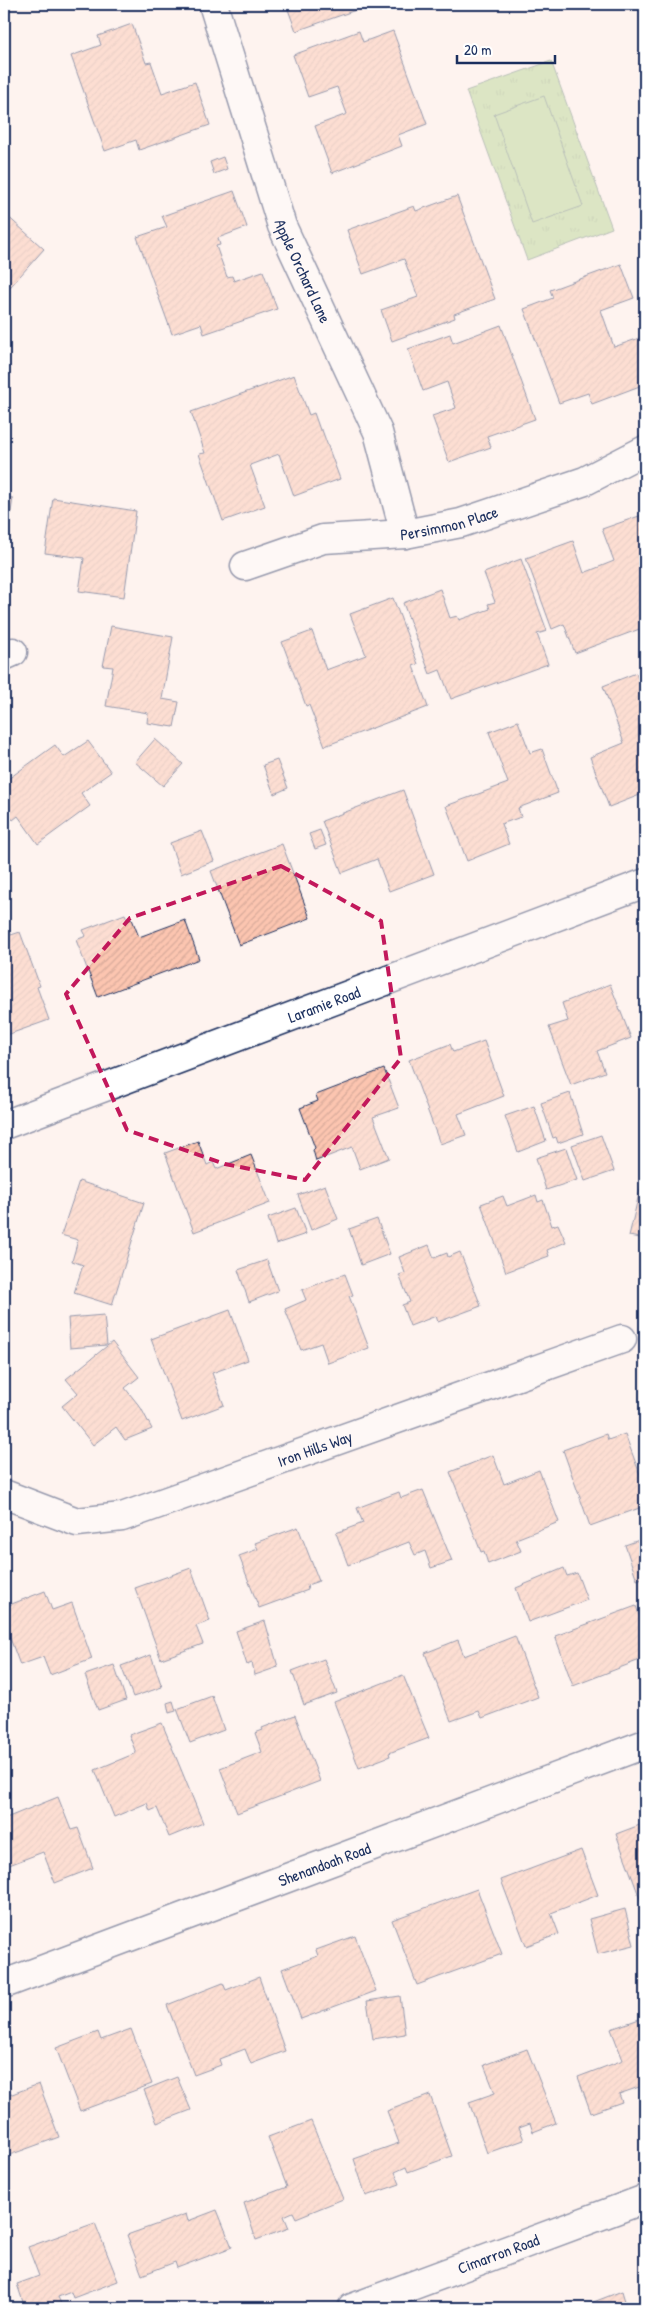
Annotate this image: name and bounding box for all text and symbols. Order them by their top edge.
scale bar [457,32,554,64]
text: 20 m [464,39,491,60]
street label: Apple Orchard Lane [270,216,337,327]
street label: Persimmon Place [400,500,501,545]
street label: Laramie Road [285,981,363,1028]
street label: Iron Hills Way [274,1425,355,1472]
street label: Shenandoah Road [275,1837,374,1891]
street label: Cimarron Road [454,2228,542,2279]

